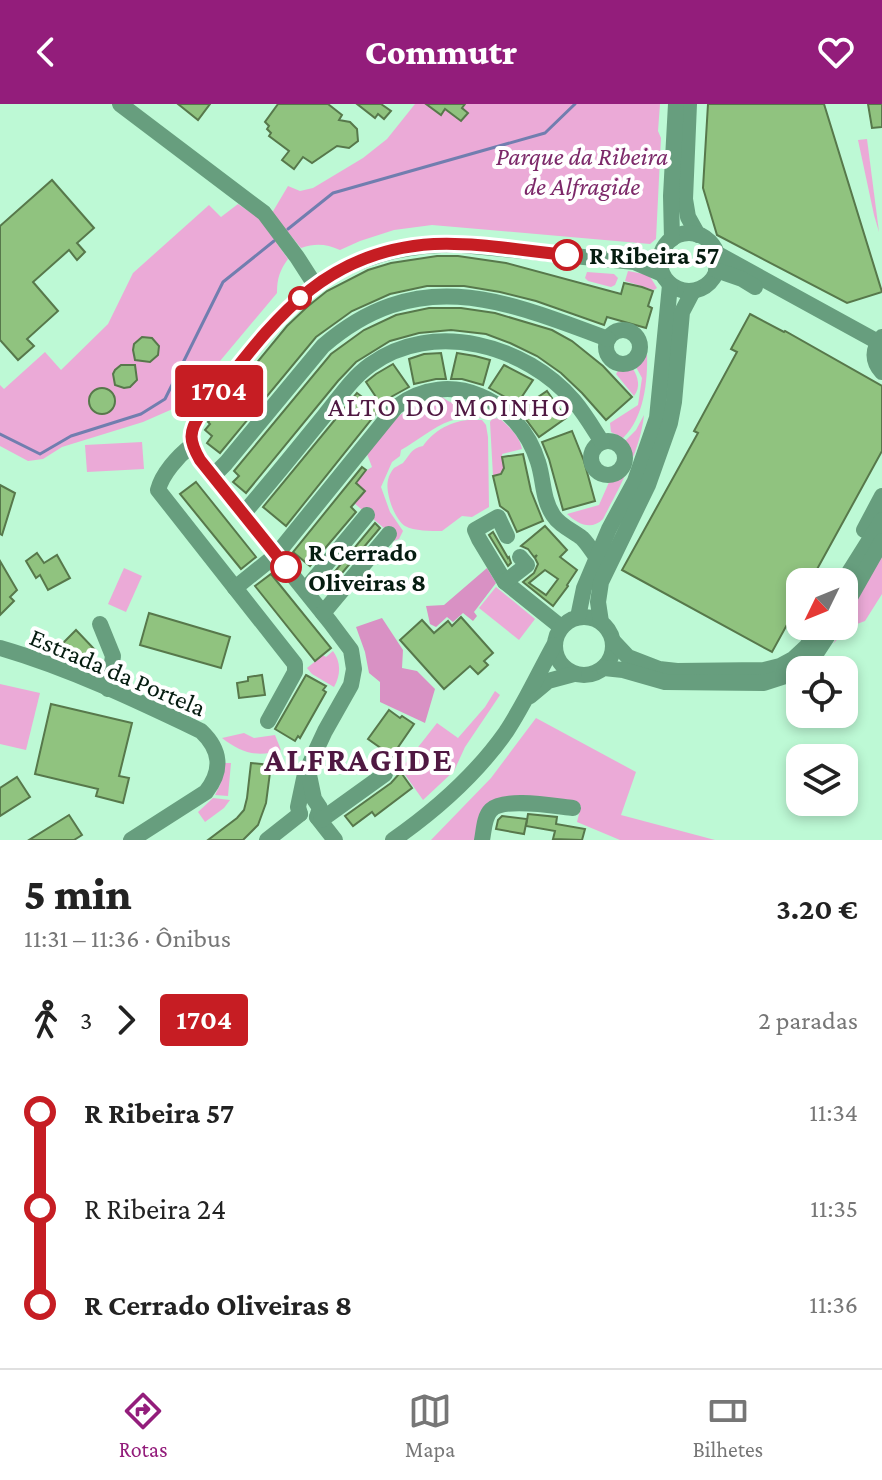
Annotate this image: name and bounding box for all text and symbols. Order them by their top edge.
icon: back [24,30,68,74]
icon: heart [814,30,858,74]
text: Commutr [365,32,517,72]
park label: Parque da Ribeira de Alfragide [496,142,668,201]
marker: R Ribeira 57 [552,240,582,270]
place label: R Ribeira 57 [589,241,719,270]
unlabelled marker [289,287,311,309]
line badge: 1704 [163,365,275,417]
text: 1704 [191,375,247,406]
district label: ALTO DO MOINHO [328,391,572,422]
place label: R Cerrado Oliveiras 8 [308,538,426,597]
marker: R Cerrado Oliveiras 8 [271,552,301,582]
north arrow [786,568,858,640]
map controls [786,568,858,816]
street label: Estrada da Portela [25,622,210,723]
button: locate [786,656,858,728]
district label: ALFRAGIDE [263,741,454,778]
button: layers [786,744,858,816]
text: 5 min [24,870,132,918]
text: 3.20 € [776,892,858,925]
text: 11:31 – 11:36 · Ônibus [24,924,231,953]
icon: walk [24,998,68,1042]
icon: forward [104,998,148,1042]
text: 1704 [176,1004,232,1035]
text: 3 [80,1006,92,1035]
text: 2 paradas [758,1006,858,1035]
text: R Ribeira 57 [84,1096,234,1129]
text: 11:34 [809,1098,858,1127]
text: R Ribeira 24 [84,1192,226,1225]
text: 11:35 [810,1194,858,1223]
text: R Cerrado Oliveiras 8 [84,1288,352,1321]
text: 11:36 [809,1290,858,1319]
tab: Rotas [119,1389,168,1462]
tab: Mapa [405,1389,455,1462]
tab: Bilhetes [693,1389,763,1462]

